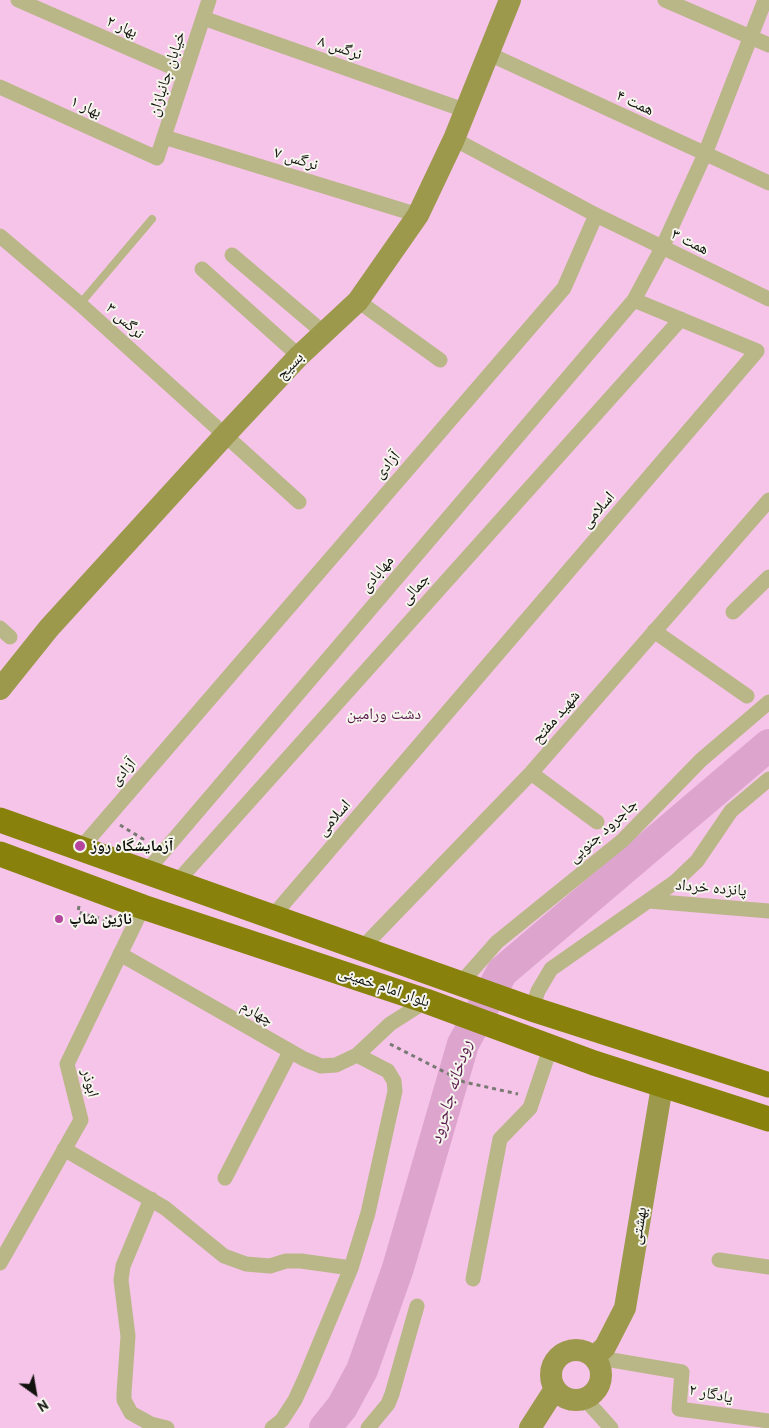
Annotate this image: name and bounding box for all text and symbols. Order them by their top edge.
street label: بهار ۲ [103,12,141,42]
street label: خیابان جانبازان [144,29,190,119]
street label: نرگس ۸ [315,32,365,64]
street label: همت ۴ [613,86,657,120]
street label: بهار ۱ [67,92,105,122]
street label: نرگس ۷ [272,143,320,175]
street label: همت ۳ [668,225,712,259]
street label: نرگس ۳ [102,299,148,343]
street label: بسیج [272,348,308,384]
street label: آزادی [370,447,404,483]
street label: اسلامی [577,488,619,532]
street label: مهابادی [356,552,398,596]
street label: جمالی [396,569,434,609]
street label: شهید مفتح [528,686,584,748]
park label: دشت ورامین [347,704,421,724]
street label: آزادی [106,754,140,790]
street label: جاجرود جنوبی [564,795,642,867]
street label: اسلامی [313,796,355,840]
place label: آزمایشگاه روز [91,836,173,856]
marker: آزمایشگاه روز [73,839,87,853]
street label: پانزده خرداد [675,875,747,901]
place label: ناژین شاپ [69,909,132,929]
marker: ناژین شاپ [53,913,65,925]
street label: بلوار امام خمینی [336,962,432,1012]
street label: چهارم [237,996,277,1030]
water label: رودخانه جاجرود [425,1038,477,1146]
street label: ابوذر [77,1067,103,1099]
street label: بهشتی [627,1206,651,1246]
north arrow [10,1368,60,1418]
street label: یادگار ۲ [687,1380,735,1408]
text: N [34,1396,52,1416]

